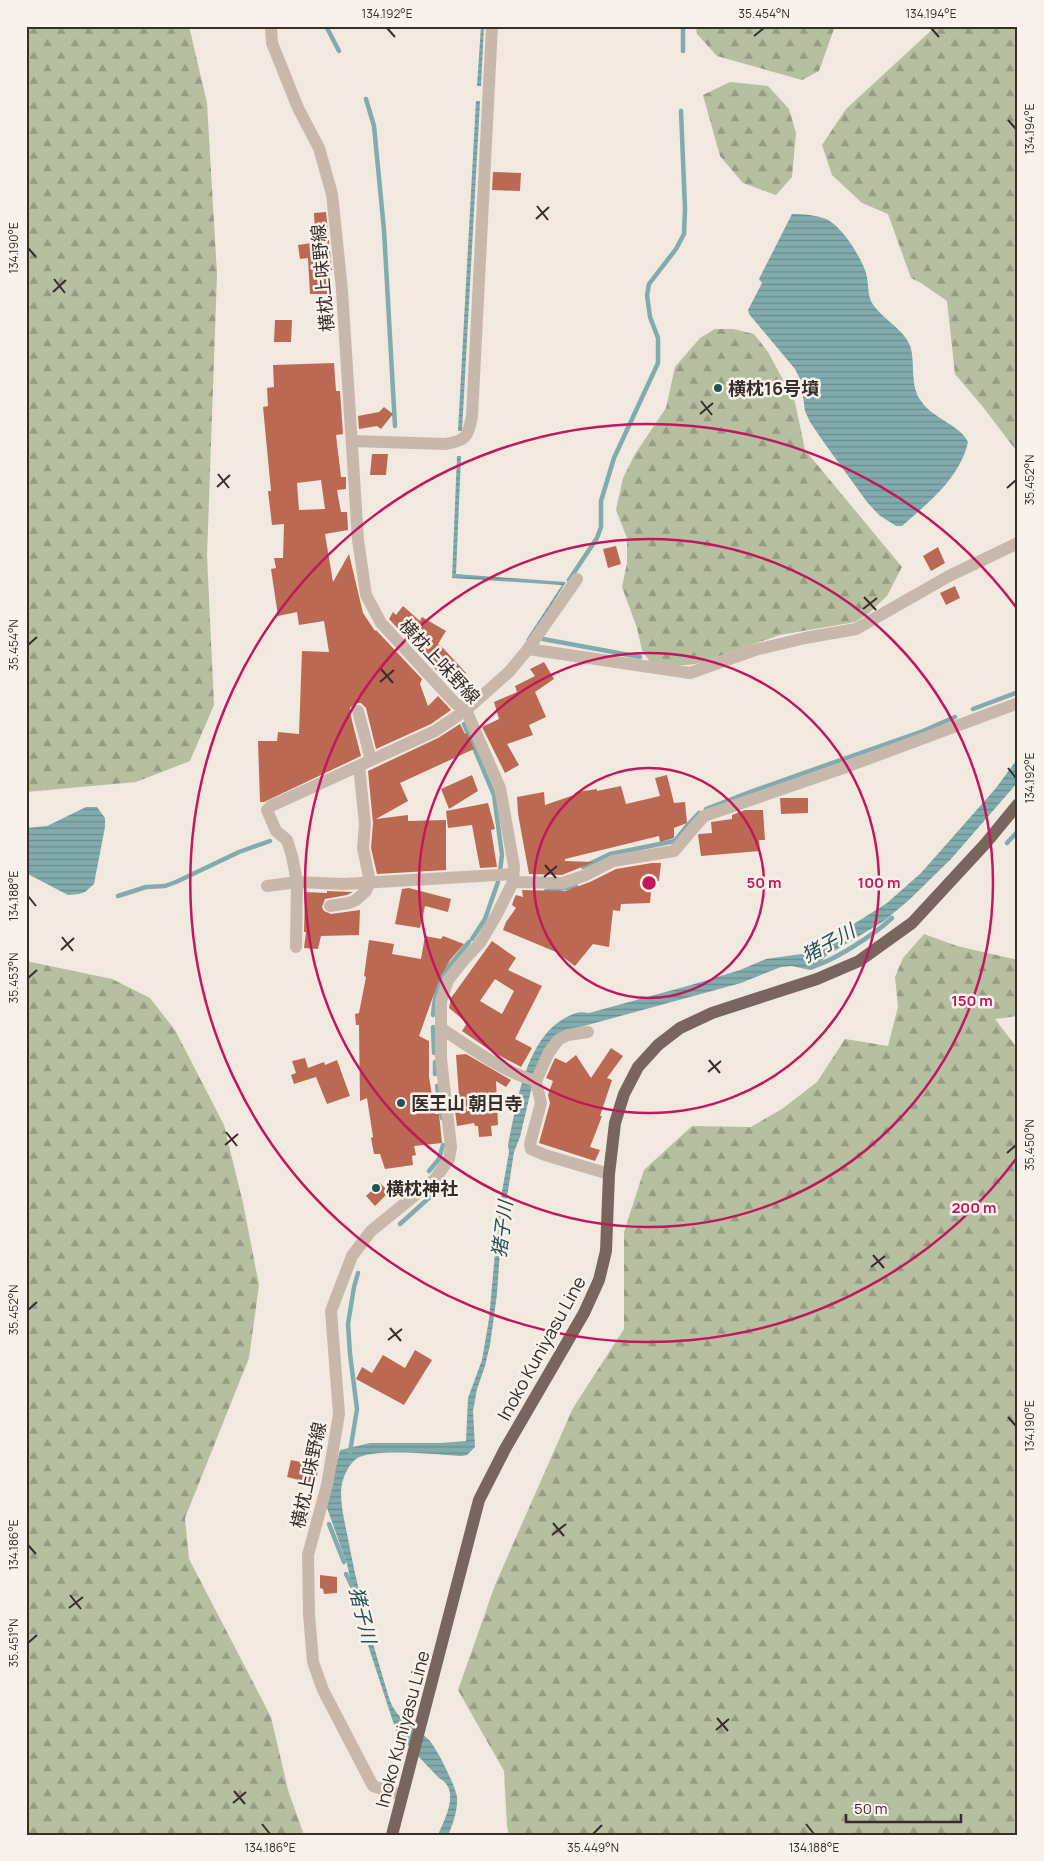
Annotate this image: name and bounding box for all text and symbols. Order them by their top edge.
text: 134.192°E [362,5,413,22]
text: 35.454°N [738,5,790,22]
text: 134.194°E [905,5,957,22]
text: 134.194°E [1021,103,1038,155]
text: 134.190°E [5,222,22,274]
street label: 横枕上味野線 [305,223,339,333]
place label: 横枕16号墳 [728,376,819,400]
marker: 横枕16号墳 [712,382,724,394]
text: 35.452°N [1021,455,1038,505]
street label: 横枕上味野線 [394,613,486,709]
text: 35.454°N [5,619,22,671]
text: 134.192°E [1021,752,1038,803]
text: 134.188°E [5,871,22,921]
text: 50 m [746,872,782,893]
text: 100 m [858,872,900,893]
centre of rings [640,874,658,892]
water label: 猪子川 [797,917,861,968]
text: 35.453°N [5,953,22,1003]
text: 150 m [951,990,993,1011]
place label: 医王山 朝日寺 [411,1091,523,1115]
marker: 医王山 朝日寺 [395,1097,407,1109]
text: 35.450°N [1021,1119,1038,1171]
place label: 横枕神社 [386,1176,458,1200]
marker: 横枕神社 [370,1182,382,1194]
water label: 猪子川 [486,1197,519,1259]
text: 200 m [951,1197,997,1218]
street label: Inoko Kuniyasu Line [491,1272,591,1424]
text: 35.452°N [5,1285,22,1335]
text: 134.190°E [1021,1400,1038,1452]
street label: 横枕上味野線 [285,1420,331,1530]
text: 134.186°E [5,1519,22,1571]
water label: 猪子川 [343,1584,383,1648]
text: 35.451°N [5,1619,22,1667]
street label: Inoko Kuniyasu Line [370,1648,434,1810]
scale bar [846,1791,962,1823]
text: 50 m [854,1798,888,1819]
text: 134.186°E [244,1839,296,1856]
text: 35.449°N [567,1839,619,1856]
text: 134.188°E [789,1839,839,1856]

